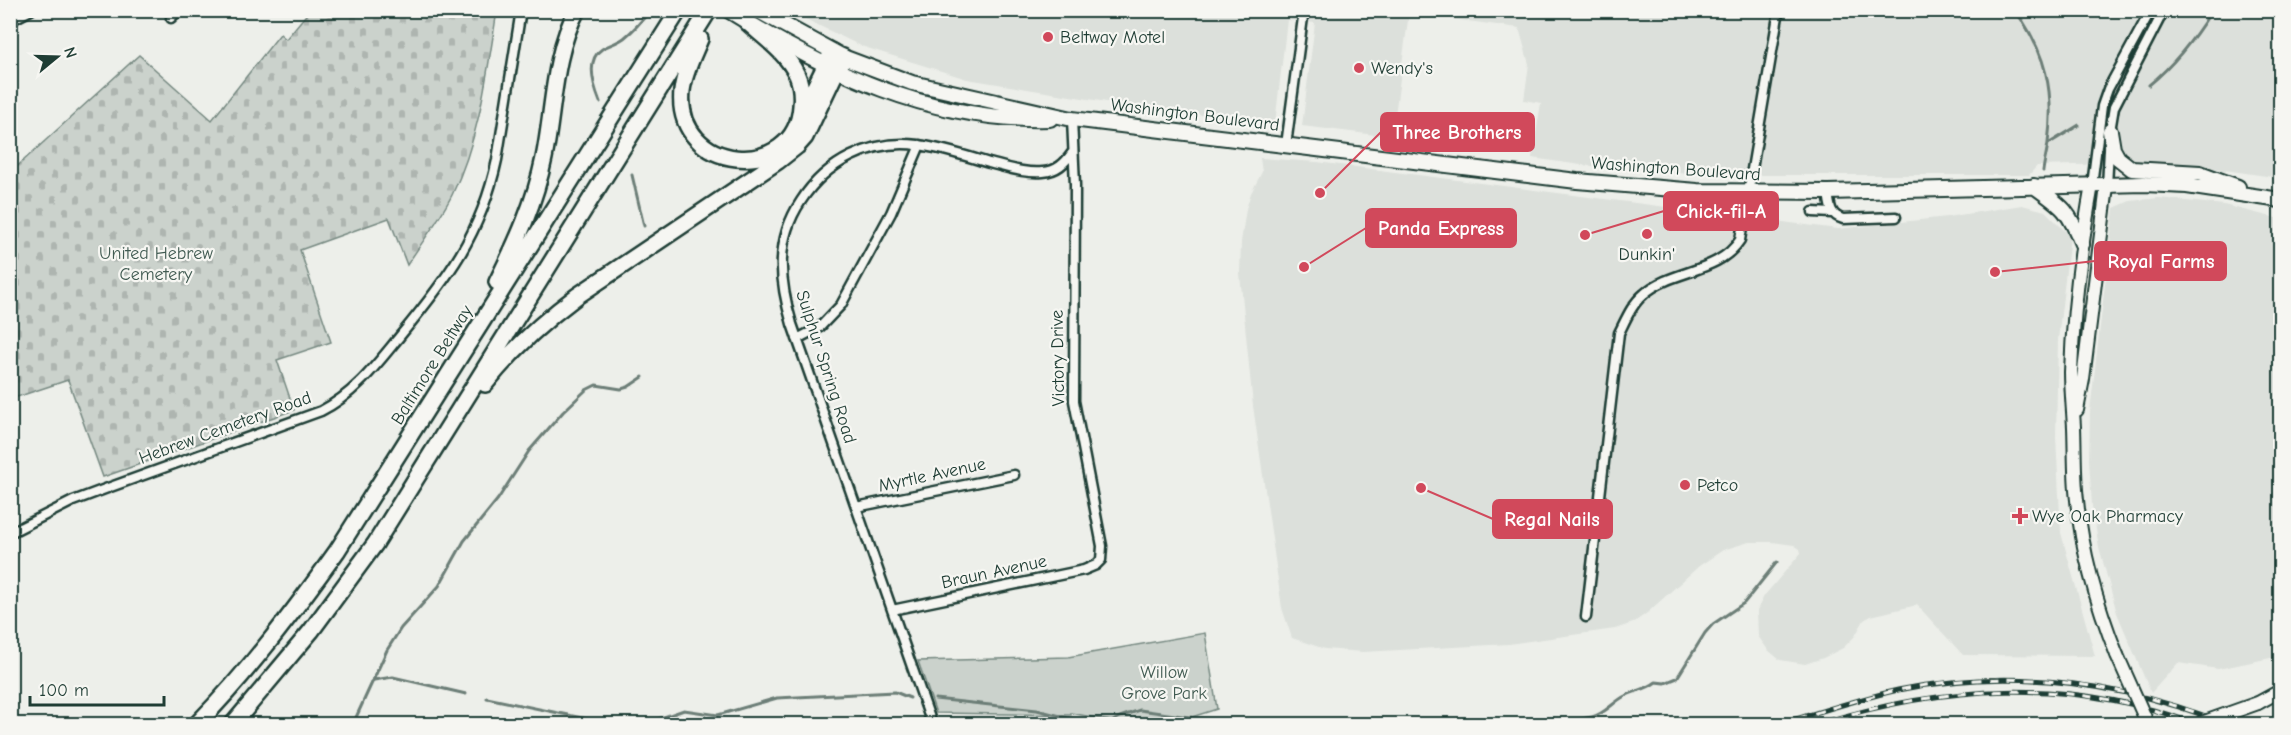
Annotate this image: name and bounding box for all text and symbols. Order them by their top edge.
north arrow [27,27,87,87]
place label: Beltway Motel [1060,27,1165,48]
marker: Beltway Motel [1041,30,1055,44]
text: N [60,45,80,60]
place label: Wendy's [1371,58,1433,79]
marker: Wendy's [1352,61,1366,75]
street label: Washington Boulevard [1109,94,1281,136]
callout: Three Brothers [1381,113,1534,151]
text: Three Brothers [1392,121,1522,144]
street label: Washington Boulevard [1591,153,1761,185]
callout: Chick-fil-A [1664,192,1778,230]
text: Chick-fil-A [1676,200,1766,223]
callout: Panda Express [1366,209,1516,247]
text: Panda Express [1378,217,1504,240]
marker: Dunkin' [1640,227,1654,241]
callout: Royal Farms [2095,242,2226,280]
park label: United Hebrew Cemetery [99,243,213,285]
place label: Dunkin' [1619,244,1675,265]
text: Royal Farms [2108,250,2214,273]
street label: Sulphur Spring Road [791,288,861,446]
street label: Baltimore Beltway [387,301,478,429]
street label: Victory Drive [1047,310,1069,406]
street label: Hebrew Cemetery Road [136,387,314,469]
street label: Myrtle Avenue [876,453,988,497]
place label: Petco [1697,475,1738,496]
marker: Petco [1678,478,1692,492]
callout: Regal Nails [1493,500,1612,538]
place label: Wye Oak Pharmacy [2032,506,2184,527]
text: Regal Nails [1504,508,1600,531]
marker: Wye Oak Pharmacy [2013,509,2027,523]
street label: Braun Avenue [939,551,1049,593]
park label: Willow Grove Park [1121,662,1207,704]
scale bar [30,669,164,707]
text: 100 m [39,680,89,701]

